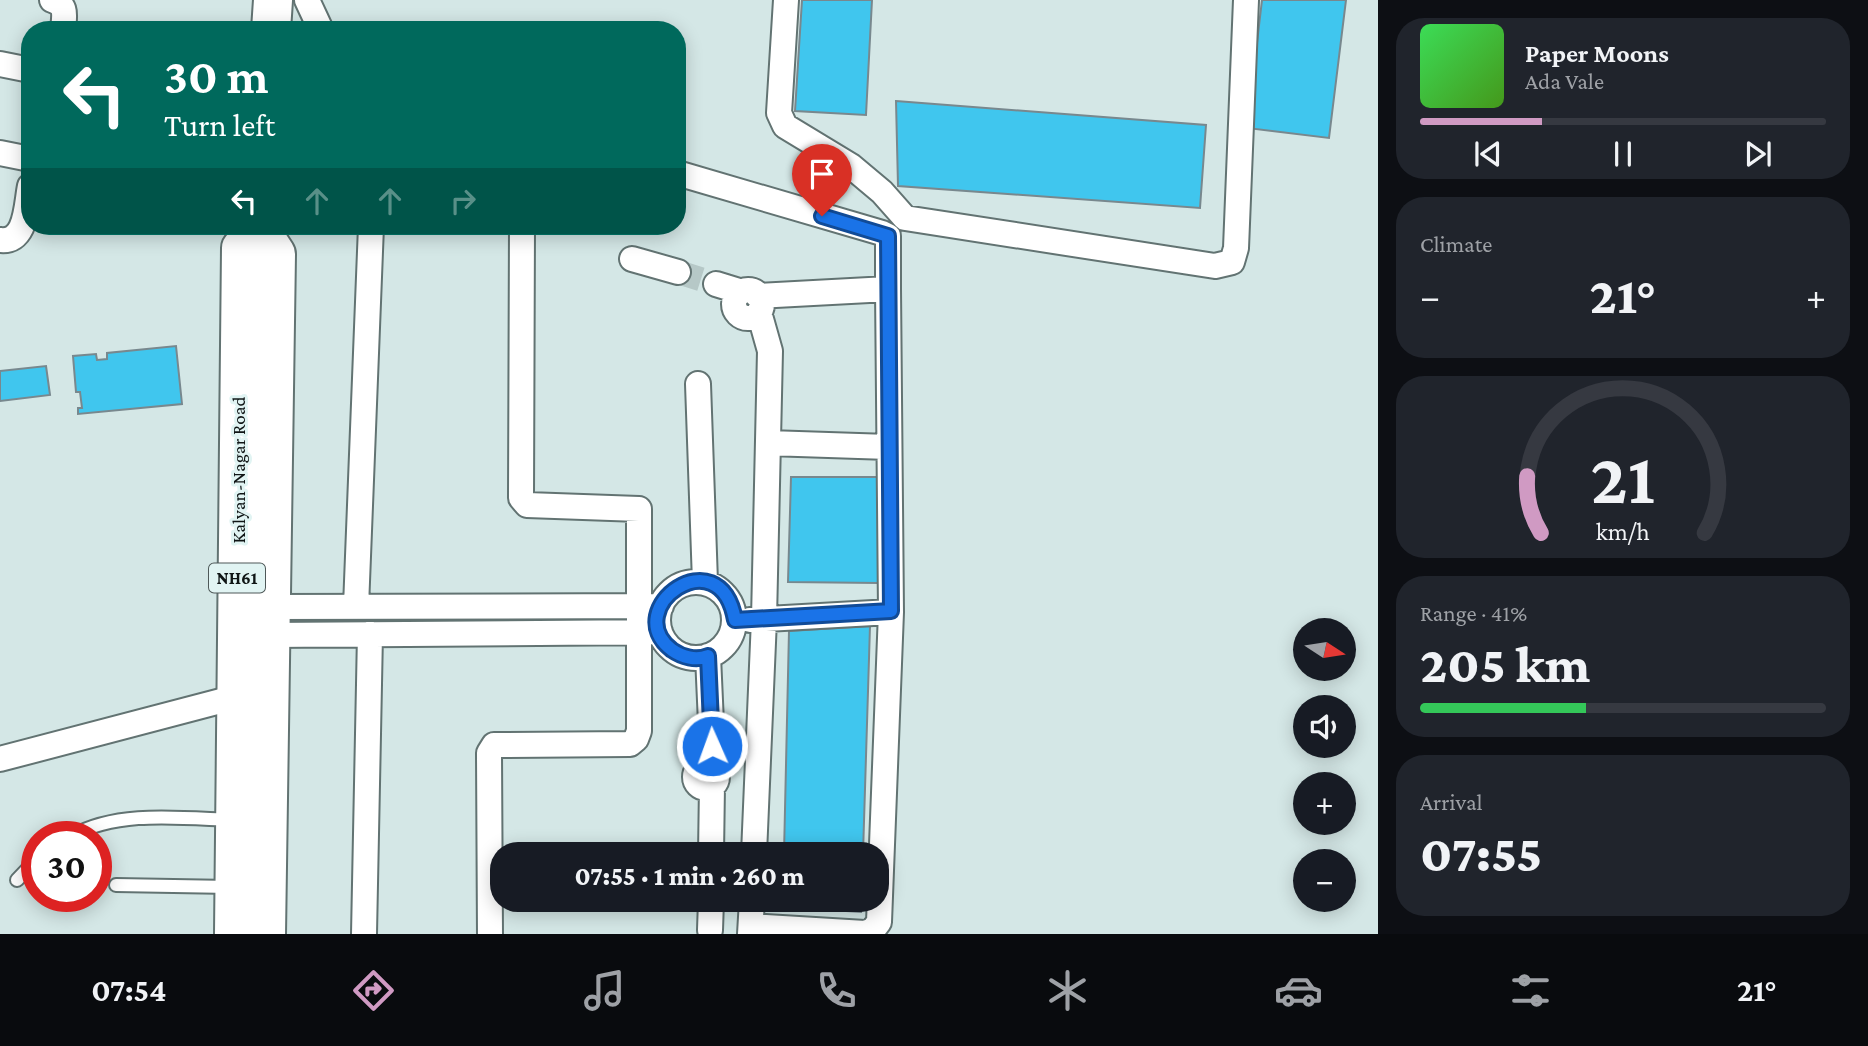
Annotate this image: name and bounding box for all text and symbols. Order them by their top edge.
text: Paper Moons [1525,39,1669,68]
icon: left [49,49,140,140]
text: 30 m [164,49,269,104]
text: Ada Vale [1525,68,1604,94]
text: Turn left [164,107,275,143]
icon: previous [1469,135,1507,173]
icon: pause [1604,135,1642,173]
icon: next [1739,135,1777,173]
pin [792,144,852,216]
icon: arrive [803,155,841,193]
icon: left [225,182,263,220]
icon: ahead [298,182,336,220]
icon: ahead [371,182,409,220]
icon: right [444,182,482,220]
text: Climate [1420,231,1492,257]
text: 21° [1590,266,1656,324]
text: − [1420,275,1440,317]
text: + [1806,275,1826,317]
street label: Kalyan-Nagar Road [228,397,249,543]
text: 21 [1591,438,1655,519]
text: km/h [1596,518,1650,545]
road number: NH61 [209,564,265,592]
text: Range · 41% [1420,600,1527,626]
north arrow [1293,618,1356,681]
map controls [1293,618,1356,912]
text: 205 km [1420,635,1590,693]
button: sound [1293,695,1356,758]
position arrow [675,709,749,783]
button: + [1293,772,1356,835]
text: Arrival [1420,789,1483,815]
speed limit sign: 30 [21,821,112,912]
text: 07:55 [1420,824,1542,882]
button: − [1293,849,1356,912]
text: 07:55 · 1 min · 260 m [575,862,804,891]
icon: directions [349,966,398,1015]
icon: music [580,966,629,1015]
icon: phone [812,966,861,1015]
icon: climate [1043,966,1092,1015]
icon: car [1274,966,1323,1015]
icon: filters [1506,966,1555,1015]
text: 07:54 [91,972,167,1008]
text: 21° [1737,972,1777,1008]

